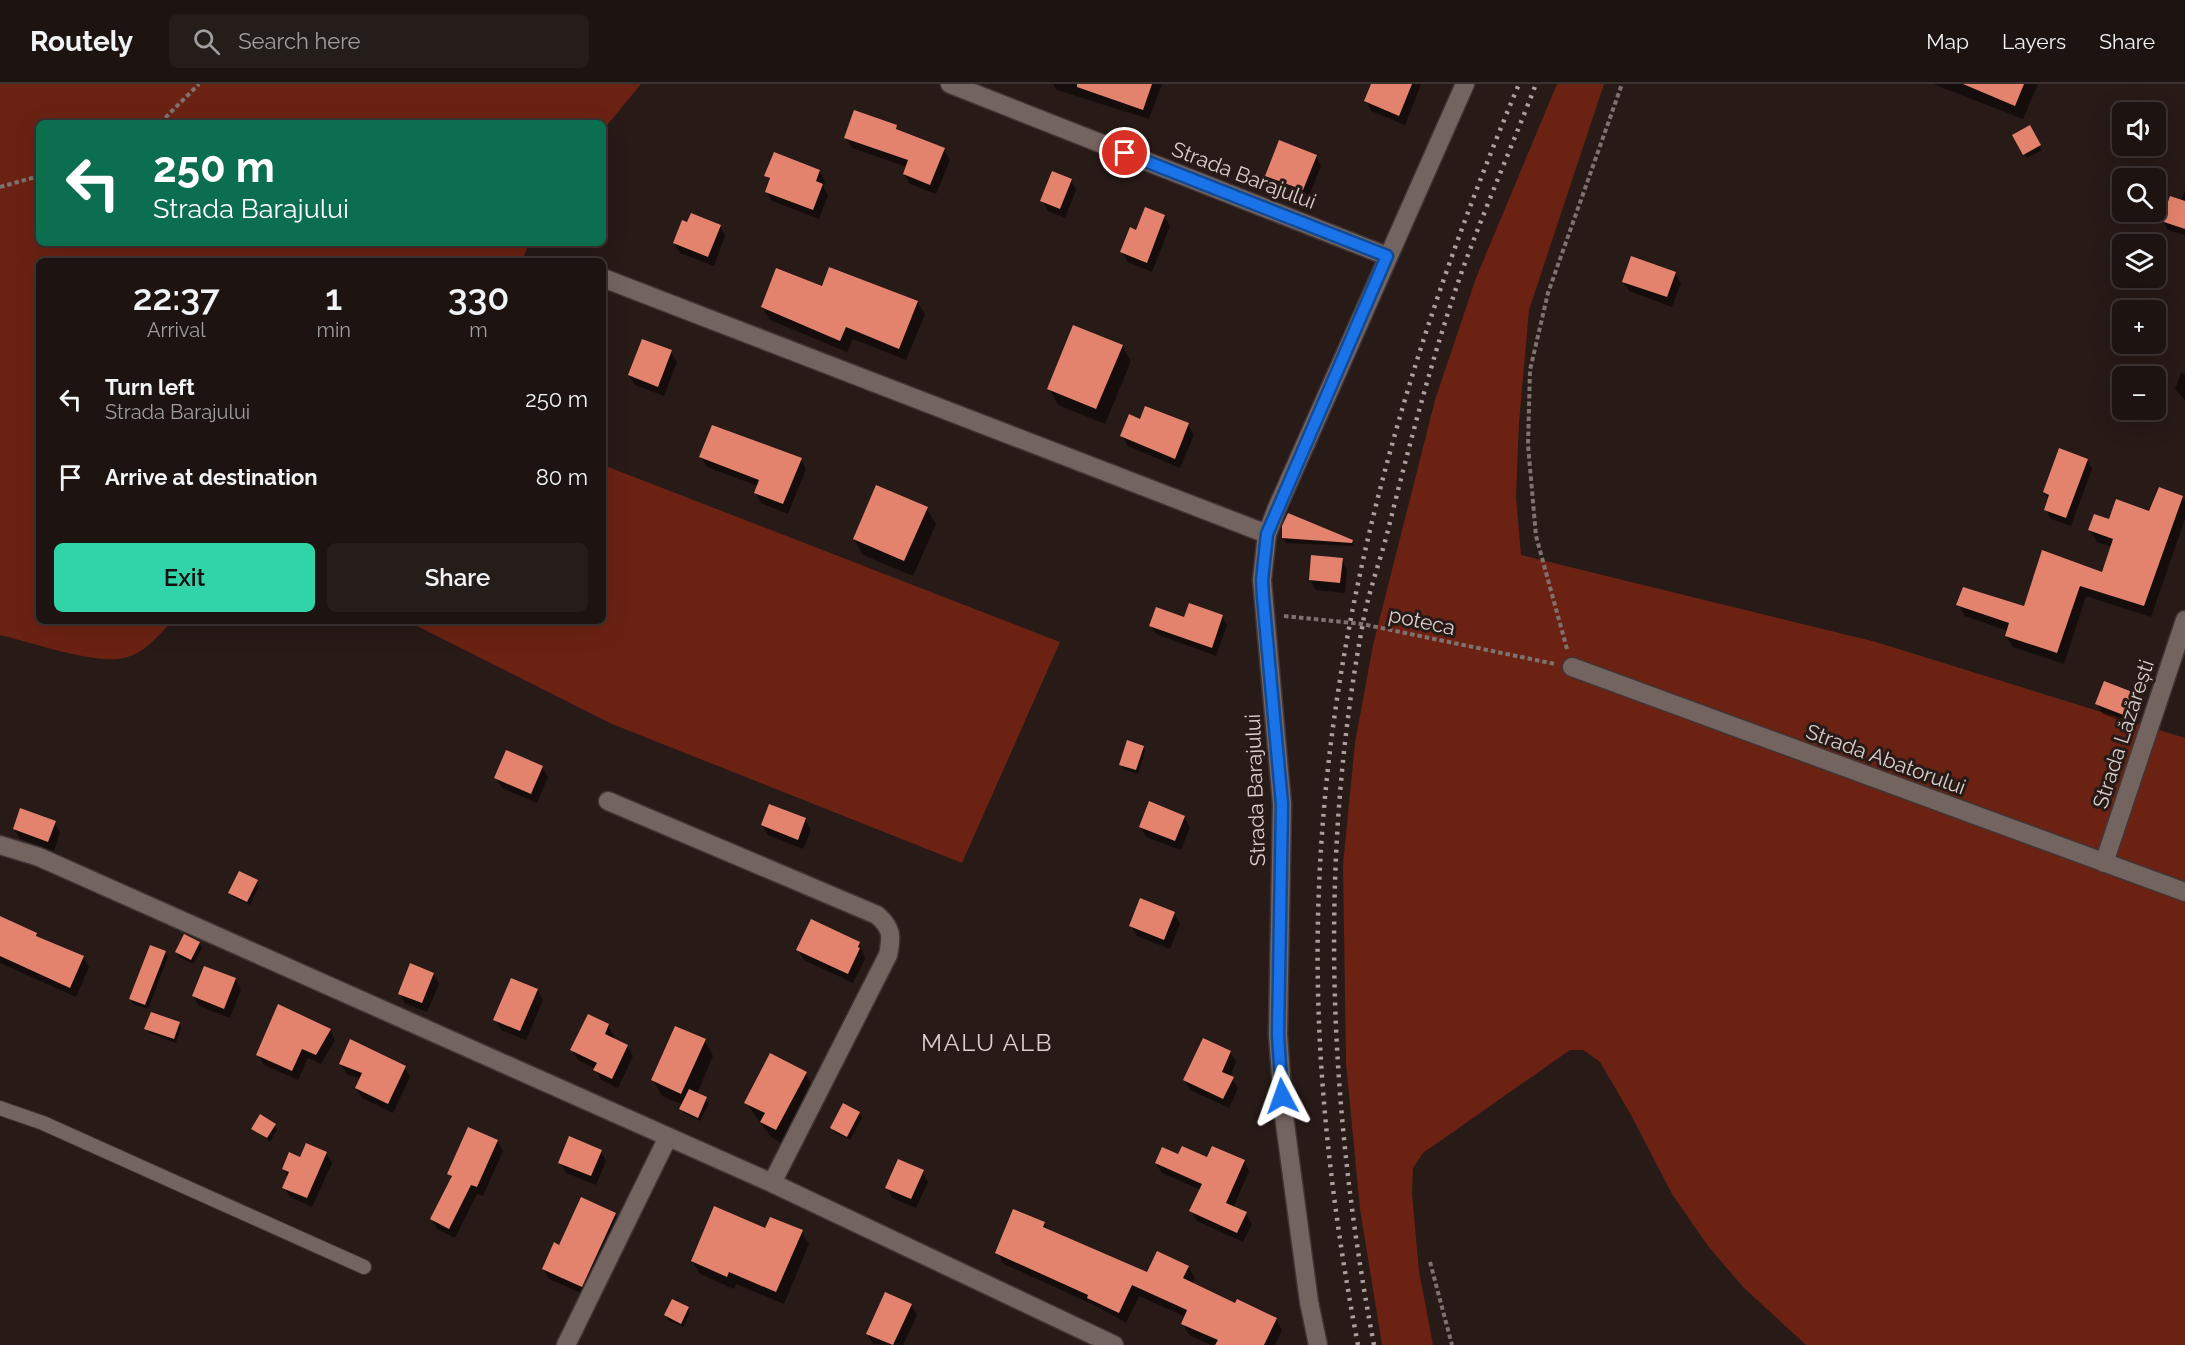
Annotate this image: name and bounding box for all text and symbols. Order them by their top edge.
search box [169,14,589,68]
text: Routely [30,25,133,58]
icon: search [190,25,223,58]
text: Search here [238,28,360,54]
text: Map [1926,29,1969,54]
text: Layers [2002,29,2066,54]
text: Share [2099,29,2155,54]
map controls [2112,102,2166,420]
button: sound [2112,102,2166,156]
pin [1099,127,1150,178]
icon: arrive [1108,136,1141,169]
street label: Strada Barajului [1168,136,1320,214]
text: 250 m [153,143,275,192]
icon: left [54,144,132,222]
button: search [2112,168,2166,222]
text: Strada Barajului [153,193,349,224]
button: layers [2112,234,2166,288]
text: 22:37 [133,276,220,318]
text: 1 [325,276,342,318]
text: 330 [448,276,509,318]
button: + [2112,300,2166,354]
text: Arrival [147,318,206,342]
text: min [317,318,351,342]
text: m [469,318,488,342]
button: − [2112,366,2166,420]
text: Turn left [105,374,195,400]
icon: left [54,383,87,416]
text: 250 m [525,386,588,412]
text: Strada Barajului [105,400,250,424]
icon: arrive [54,461,87,494]
text: Arrive at destination [105,464,318,490]
text: 80 m [536,464,588,490]
button: Exit [54,543,315,612]
button: Share [327,543,588,612]
street label: poteca [1386,602,1458,640]
street label: Strada Lăzărești [2087,657,2159,811]
street label: Strada Barajului [1240,713,1270,867]
street label: Strada Abatorului [1803,719,1969,799]
district label: MALU ALB [921,1028,1053,1057]
position arrow [1250,1064,1314,1128]

